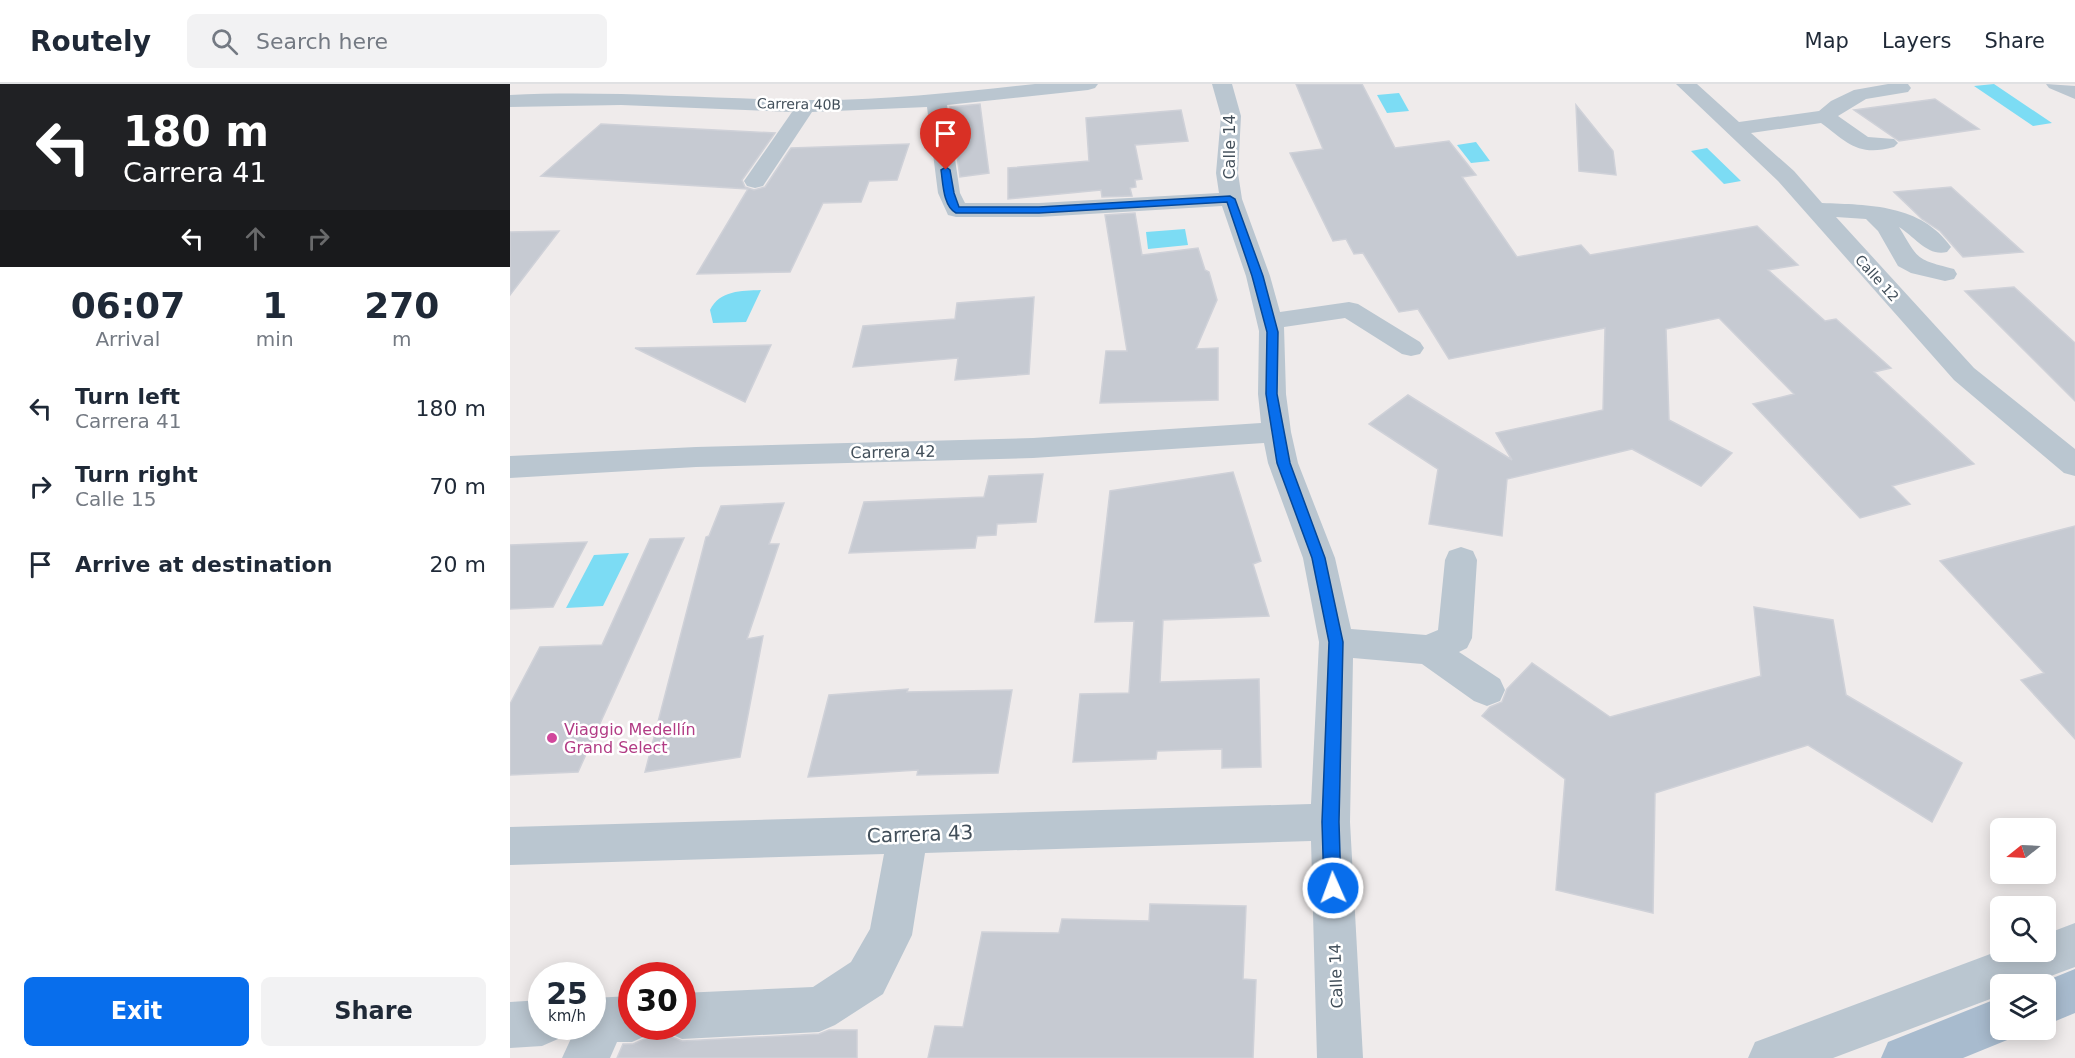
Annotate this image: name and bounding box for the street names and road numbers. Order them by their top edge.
street label: Carrera 40B [757,95,841,113]
street label: Calle 14 [1220,114,1239,180]
street label: Calle 12 [1852,251,1902,305]
street label: Carrera 42 [850,442,936,462]
street label: Carrera 43 [866,820,974,848]
street label: Calle 14 [1325,943,1347,1009]

